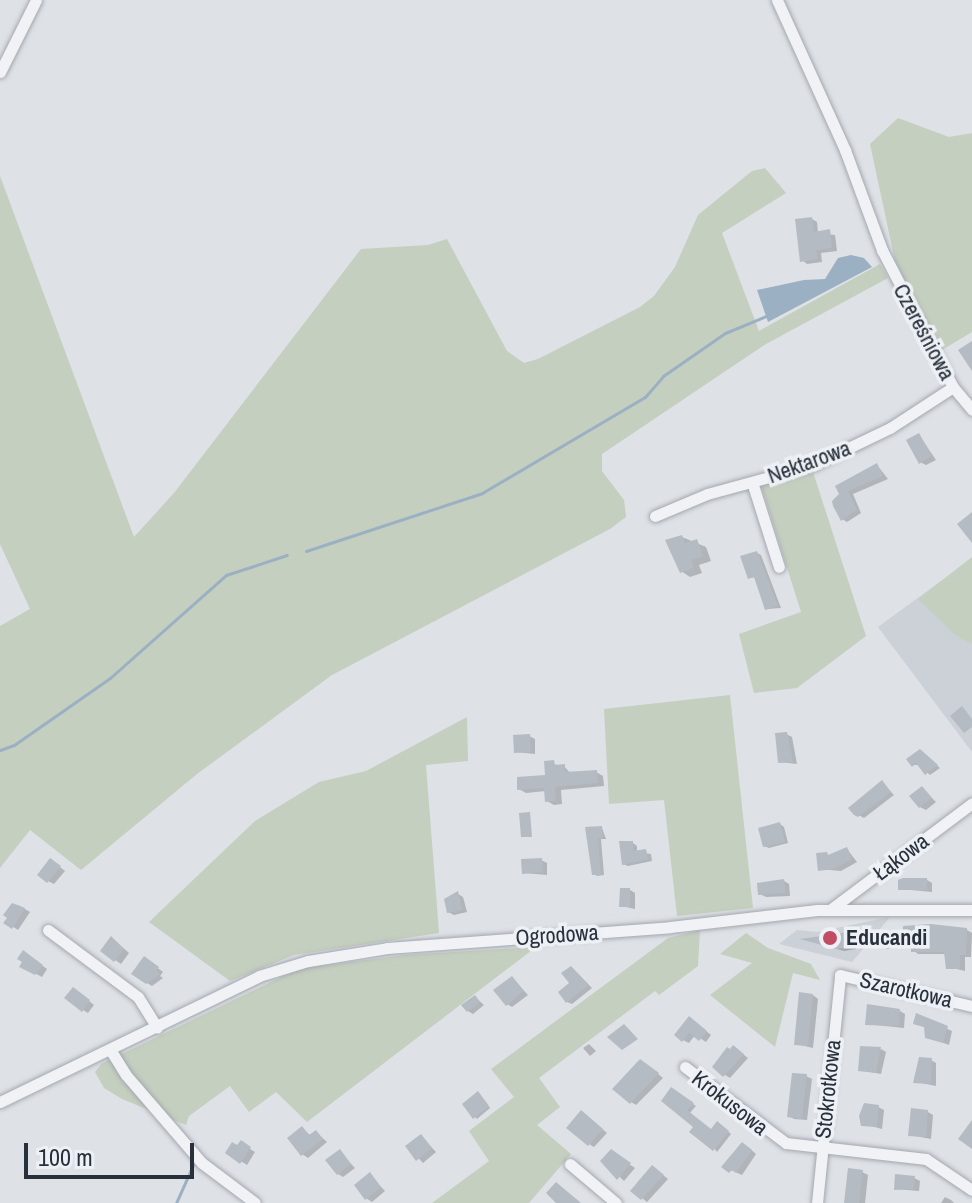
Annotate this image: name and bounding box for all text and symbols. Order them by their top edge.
street label: Czereśniowa [888,279,960,385]
street label: Nektarowa [764,435,854,489]
street label: Łąkowa [868,828,934,886]
street label: Ogrodowa [515,919,599,951]
place label: Educandi [846,925,927,951]
marker: Educandi [821,929,839,947]
street label: Szarotkowa [857,967,955,1013]
street label: Stokrotkowa [810,1038,846,1140]
street label: Krokusowa [687,1065,773,1141]
scale bar [28,1127,198,1177]
text: 100 m [38,1141,93,1173]

